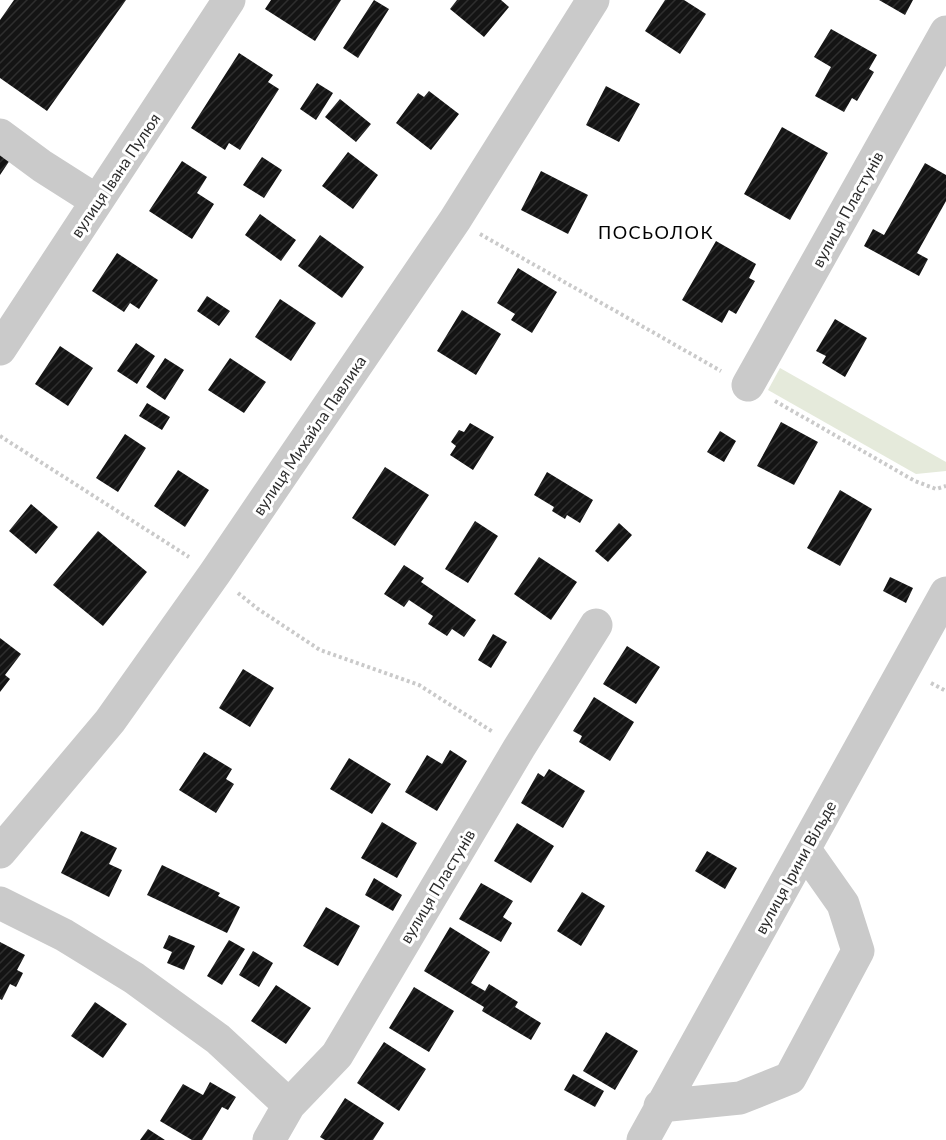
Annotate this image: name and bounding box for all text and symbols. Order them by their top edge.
street label: вулиця Івана Пулюя [66,109,164,241]
street label: вулиця Пластунів [807,148,887,270]
district label: ПОСЬОЛОК [598,221,714,243]
street label: вулиця Михайла Павлика [249,352,369,518]
street label: вулиця Ірини Вільде [750,797,840,937]
street label: вулиця Пластунів [396,826,478,946]

